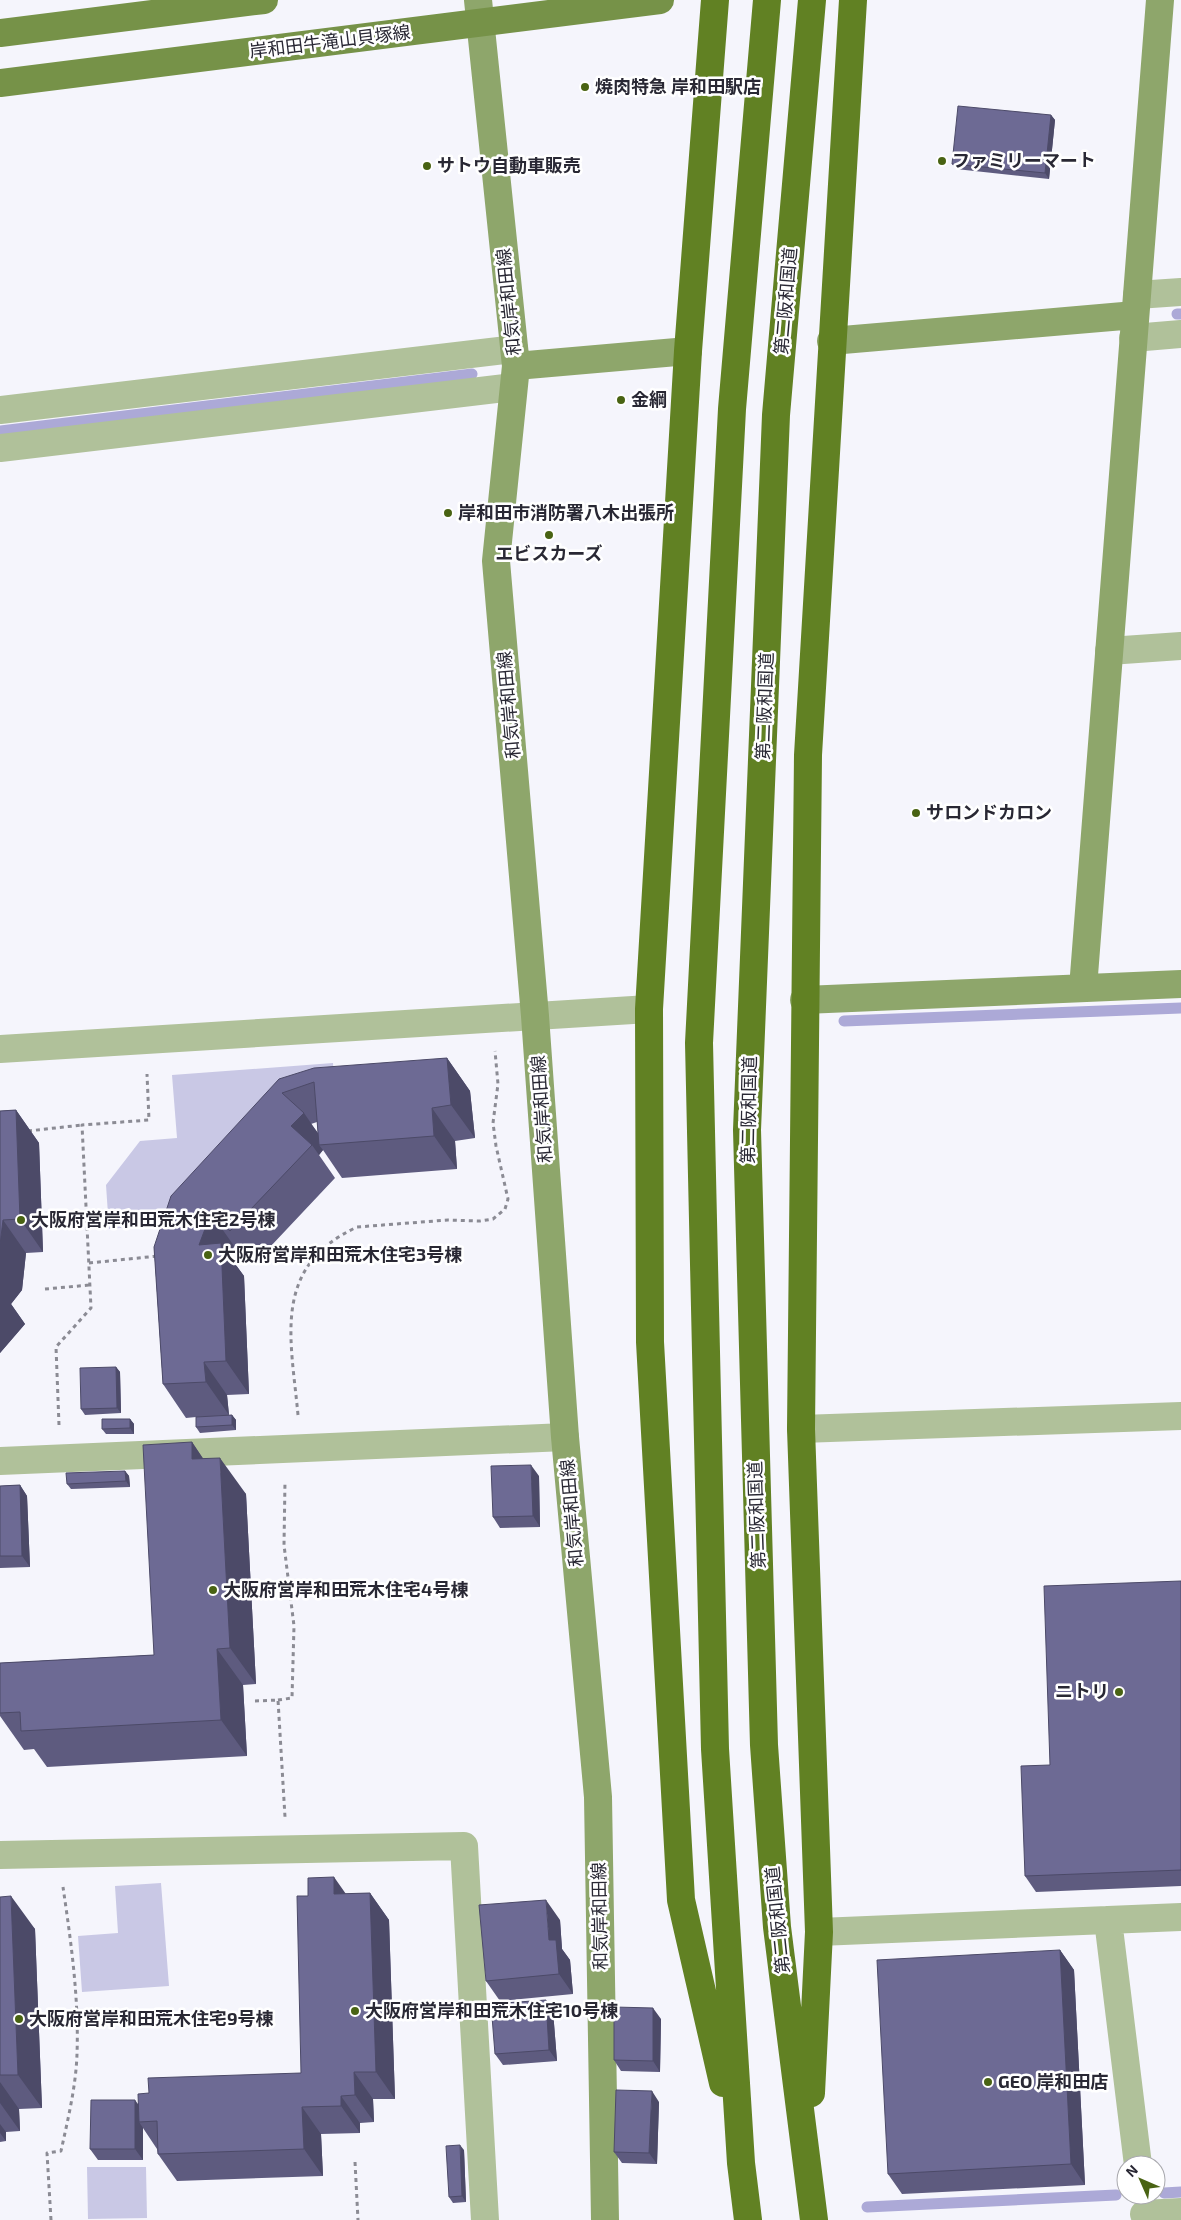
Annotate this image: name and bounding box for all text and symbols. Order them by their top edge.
street label: 岸和田牛滝山貝塚線 [248,20,412,62]
place label: 焼肉特急 岸和田駅店 [595,75,761,97]
marker: 焼肉特急 岸和田駅店 [579,81,591,93]
place label: ファミリーマート [952,149,1096,171]
place label: サトウ自動車販売 [437,154,581,176]
marker: ファミリーマート [936,155,948,167]
marker: サトウ自動車販売 [421,160,433,172]
street label: 第二阪和国道 [769,246,801,356]
street label: 和気岸和田線 [491,247,525,357]
place label: 金綱 [631,388,667,410]
marker: 金綱 [615,394,627,406]
place label: 岸和田市消防署八木出張所 [458,501,674,523]
marker: 岸和田市消防署八木出張所 [442,507,454,519]
marker: エビスカーズ [543,529,555,541]
place label: エビスカーズ [495,542,603,564]
street label: 和気岸和田線 [492,650,524,760]
street label: 第二阪和国道 [751,652,777,760]
place label: サロンドカロン [926,801,1052,823]
marker: サロンドカロン [910,807,922,819]
street label: 和気岸和田線 [526,1054,556,1164]
street label: 第二阪和国道 [736,1056,760,1164]
place label: 大阪府営岸和田荒木住宅2号棟 [31,1208,275,1230]
marker: 大阪府営岸和田荒木住宅2号棟 [15,1214,27,1226]
place label: 大阪府営岸和田荒木住宅3号棟 [218,1243,462,1265]
marker: 大阪府営岸和田荒木住宅3号棟 [202,1249,214,1261]
street label: 和気岸和田線 [555,1458,587,1568]
street label: 第二阪和国道 [743,1461,769,1569]
place label: 大阪府営岸和田荒木住宅4号棟 [223,1578,468,1600]
marker: 大阪府営岸和田荒木住宅4号棟 [207,1584,219,1596]
place label: ニトリ [1055,1680,1109,1702]
marker: ニトリ [1113,1686,1125,1698]
street label: 和気岸和田線 [587,1862,611,1970]
street label: 第二阪和国道 [760,1865,794,1975]
place label: 大阪府営岸和田荒木住宅10号棟 [365,1999,618,2021]
marker: 大阪府営岸和田荒木住宅10号棟 [349,2005,361,2017]
place label: 大阪府営岸和田荒木住宅9号棟 [29,2007,274,2029]
marker: 大阪府営岸和田荒木住宅9号棟 [13,2013,25,2025]
place label: GEO 岸和田店 [998,2070,1108,2092]
marker: GEO 岸和田店 [982,2076,994,2088]
north arrow [1116,2155,1166,2205]
text: N [1122,2161,1141,2180]

